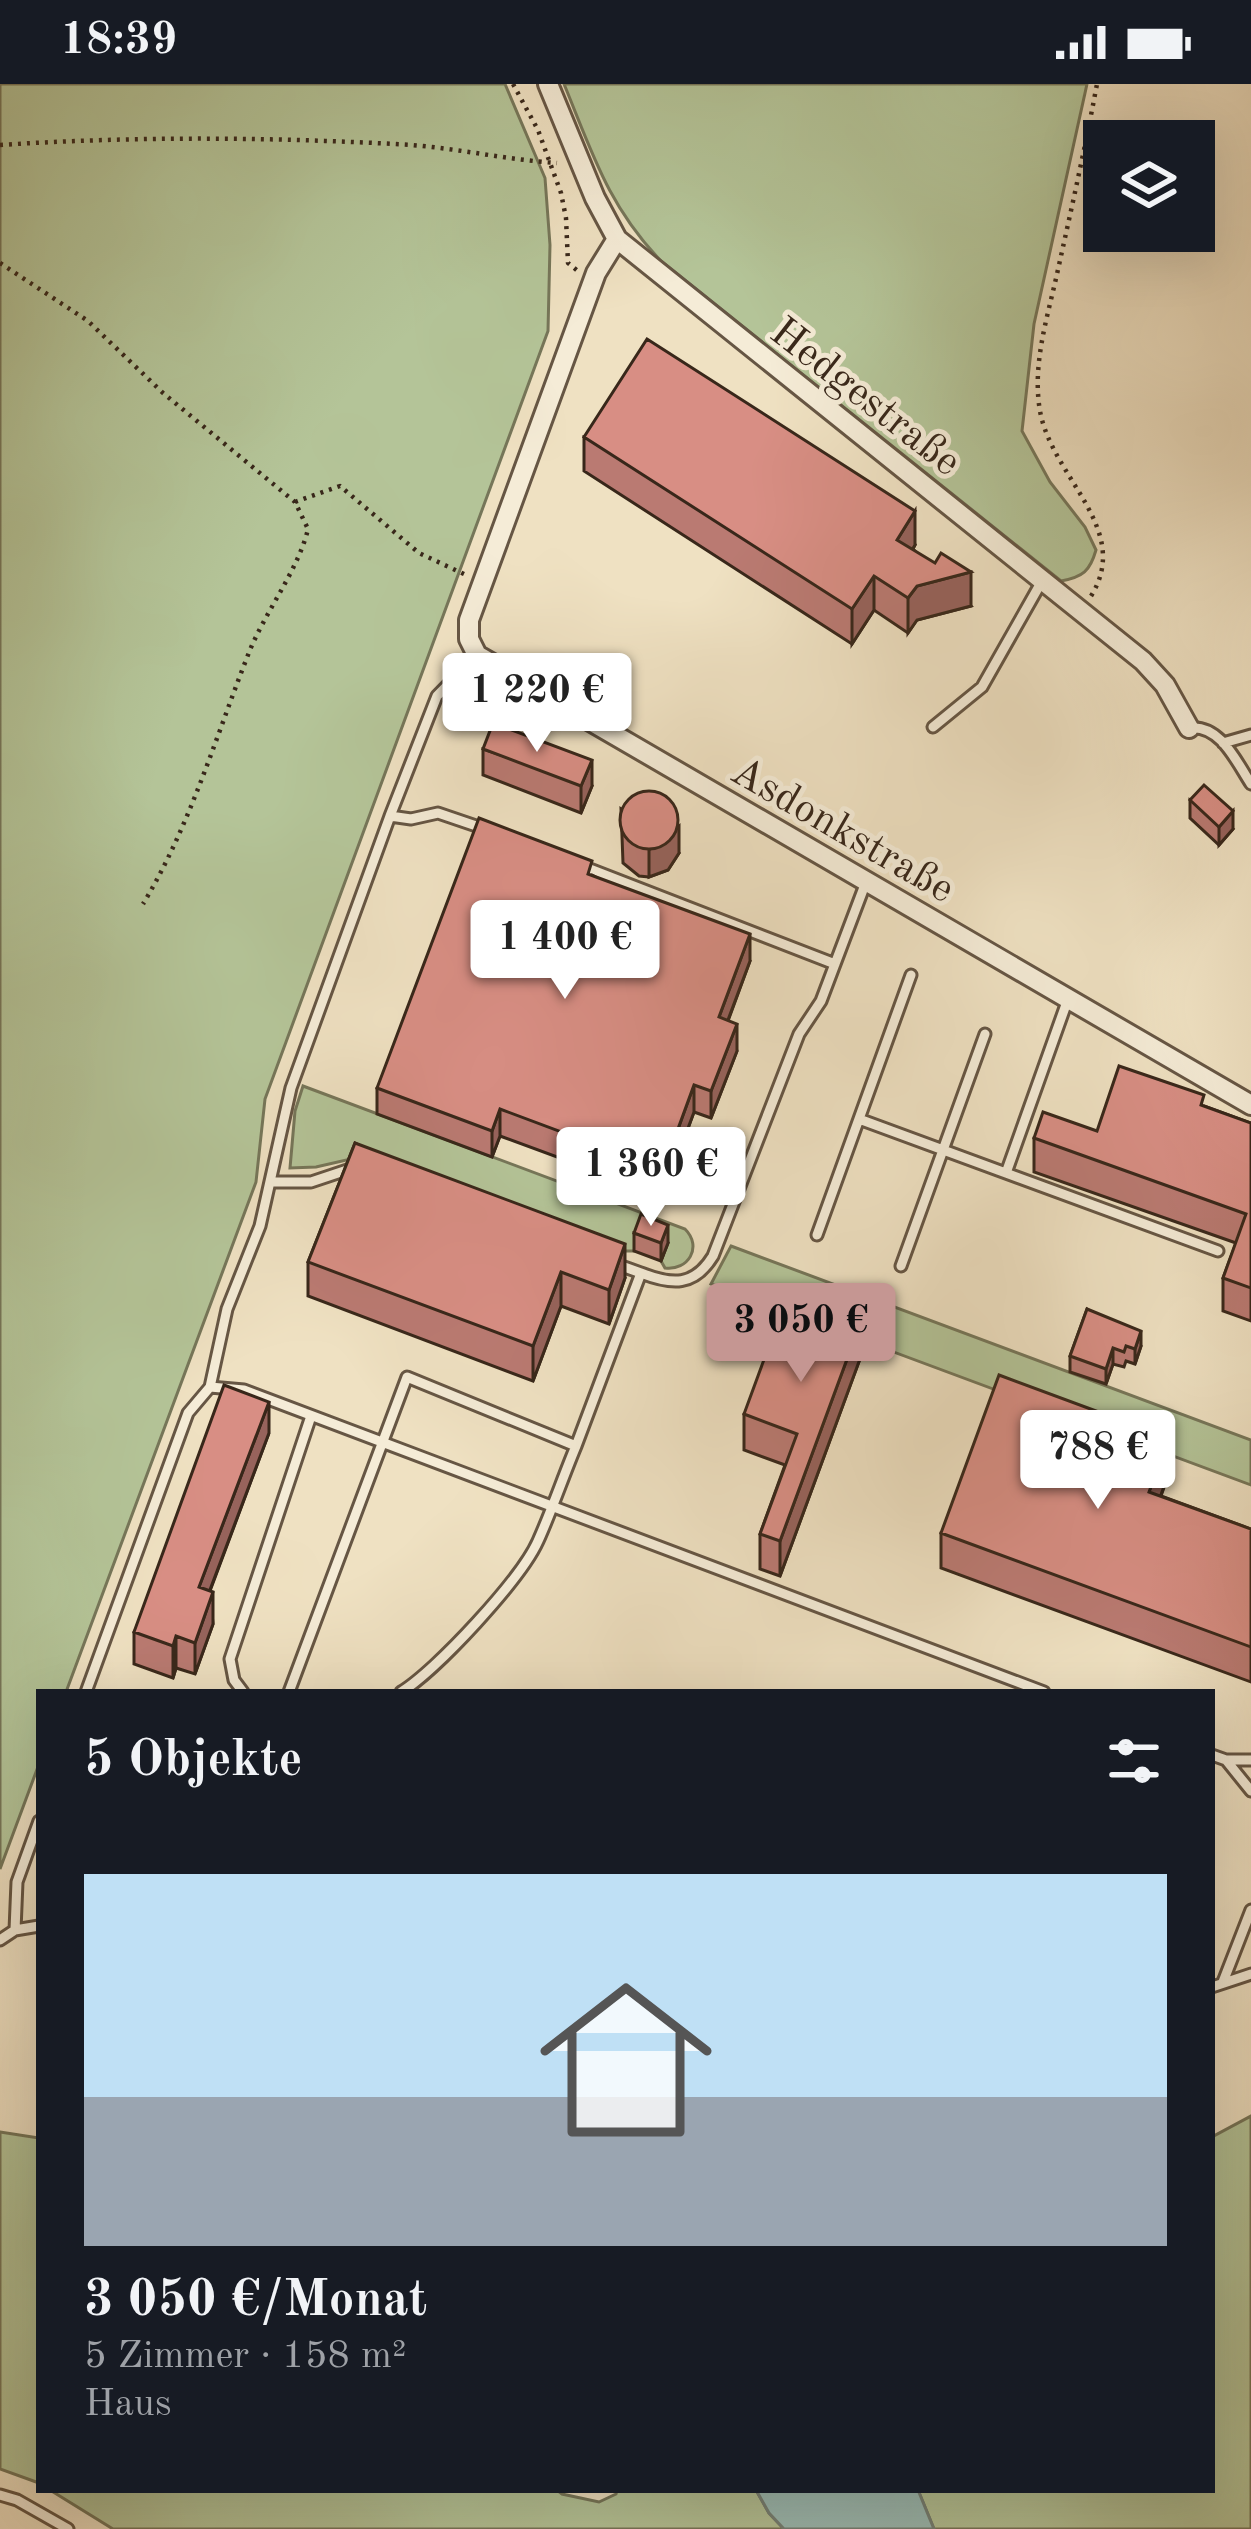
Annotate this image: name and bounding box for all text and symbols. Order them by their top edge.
text: 18:39 [60,19,177,64]
map controls [1083,120,1215,252]
button: layers [1083,120,1215,252]
street label: Hedgestraße [762,311,968,485]
pin: 1 220 € [426,653,648,755]
text: 1 220 € [470,672,604,711]
street label: Asdonkstraße [723,751,961,912]
pin: 1 400 € [454,900,676,1002]
text: 1 400 € [498,919,632,958]
pin: 1 360 € [540,1127,762,1229]
text: 1 360 € [584,1146,718,1185]
pin: 3 050 € [690,1283,912,1385]
text: 3 050 € [734,1302,868,1341]
pin: 788 € [1014,1410,1182,1512]
text: 788 € [1047,1429,1149,1468]
icon: filters [1101,1728,1167,1794]
text: 5 Objekte [84,1736,303,1787]
icon: home [518,1952,734,2168]
text: 3 050 €/Monat [84,2276,427,2327]
text: 5 Zimmer · 158 m² [84,2337,407,2376]
text: Haus [84,2385,172,2424]

